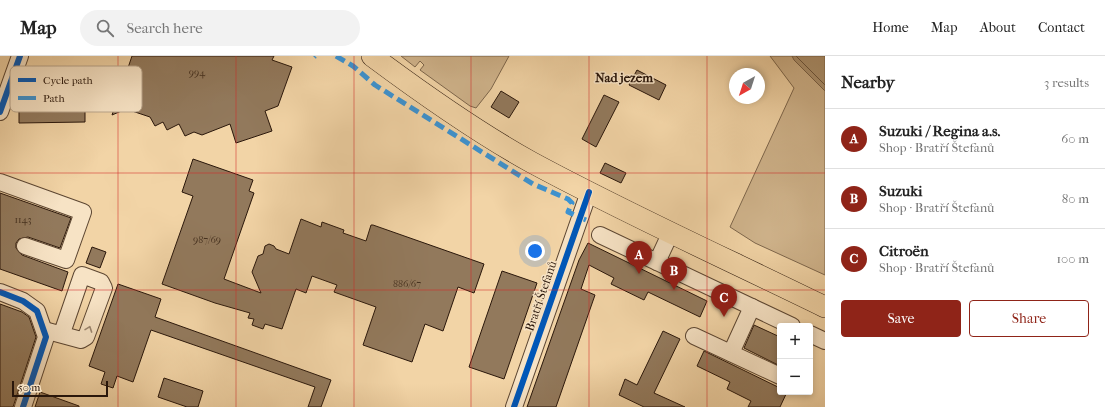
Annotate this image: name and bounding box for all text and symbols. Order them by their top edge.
search box [80,10,360,46]
text: Map [20,17,56,39]
icon: search [94,17,116,39]
text: Search here [126,19,203,37]
text: Home [872,19,909,36]
text: Map [931,19,958,36]
text: About [980,19,1016,36]
text: Contact [1038,19,1085,36]
legend [10,66,142,112]
house number: 994 [189,67,206,79]
north arrow [729,68,765,104]
district label: Nad jezem [595,70,653,85]
text: Nearby [841,72,895,92]
text: Cycle path [43,74,94,87]
text: 3 results [1044,75,1089,90]
text: Path [43,92,66,105]
text: Suzuki / Regina a.s. [879,122,1000,140]
text: A [850,131,858,146]
text: 60 m [1061,131,1089,146]
text: Shop · Bratří Štefanů [879,140,994,155]
text: Suzuki [879,182,922,200]
text: B [850,191,858,206]
text: 80 m [1062,191,1089,206]
text: Shop · Bratří Štefanů [879,200,994,215]
house number: 1143 [14,214,32,226]
house number: 987/69 [193,234,221,246]
your location [525,241,545,261]
pin: A [626,241,652,274]
text: Citroën [879,242,929,260]
text: C [850,251,858,266]
text: 100 m [1056,251,1089,266]
pin: B [661,257,687,290]
street label: Bratří Štefanů [521,258,560,333]
text: Shop · Bratří Štefanů [879,260,994,275]
house number: 886/67 [393,278,421,290]
pin: C [711,284,737,317]
button: Save [841,300,961,337]
button: Share [969,300,1089,337]
map controls [777,323,813,395]
button: + [777,323,813,359]
one-way arrow [85,326,93,333]
button: − [777,359,813,395]
scale bar [12,379,108,398]
text: 50 m [18,381,40,394]

